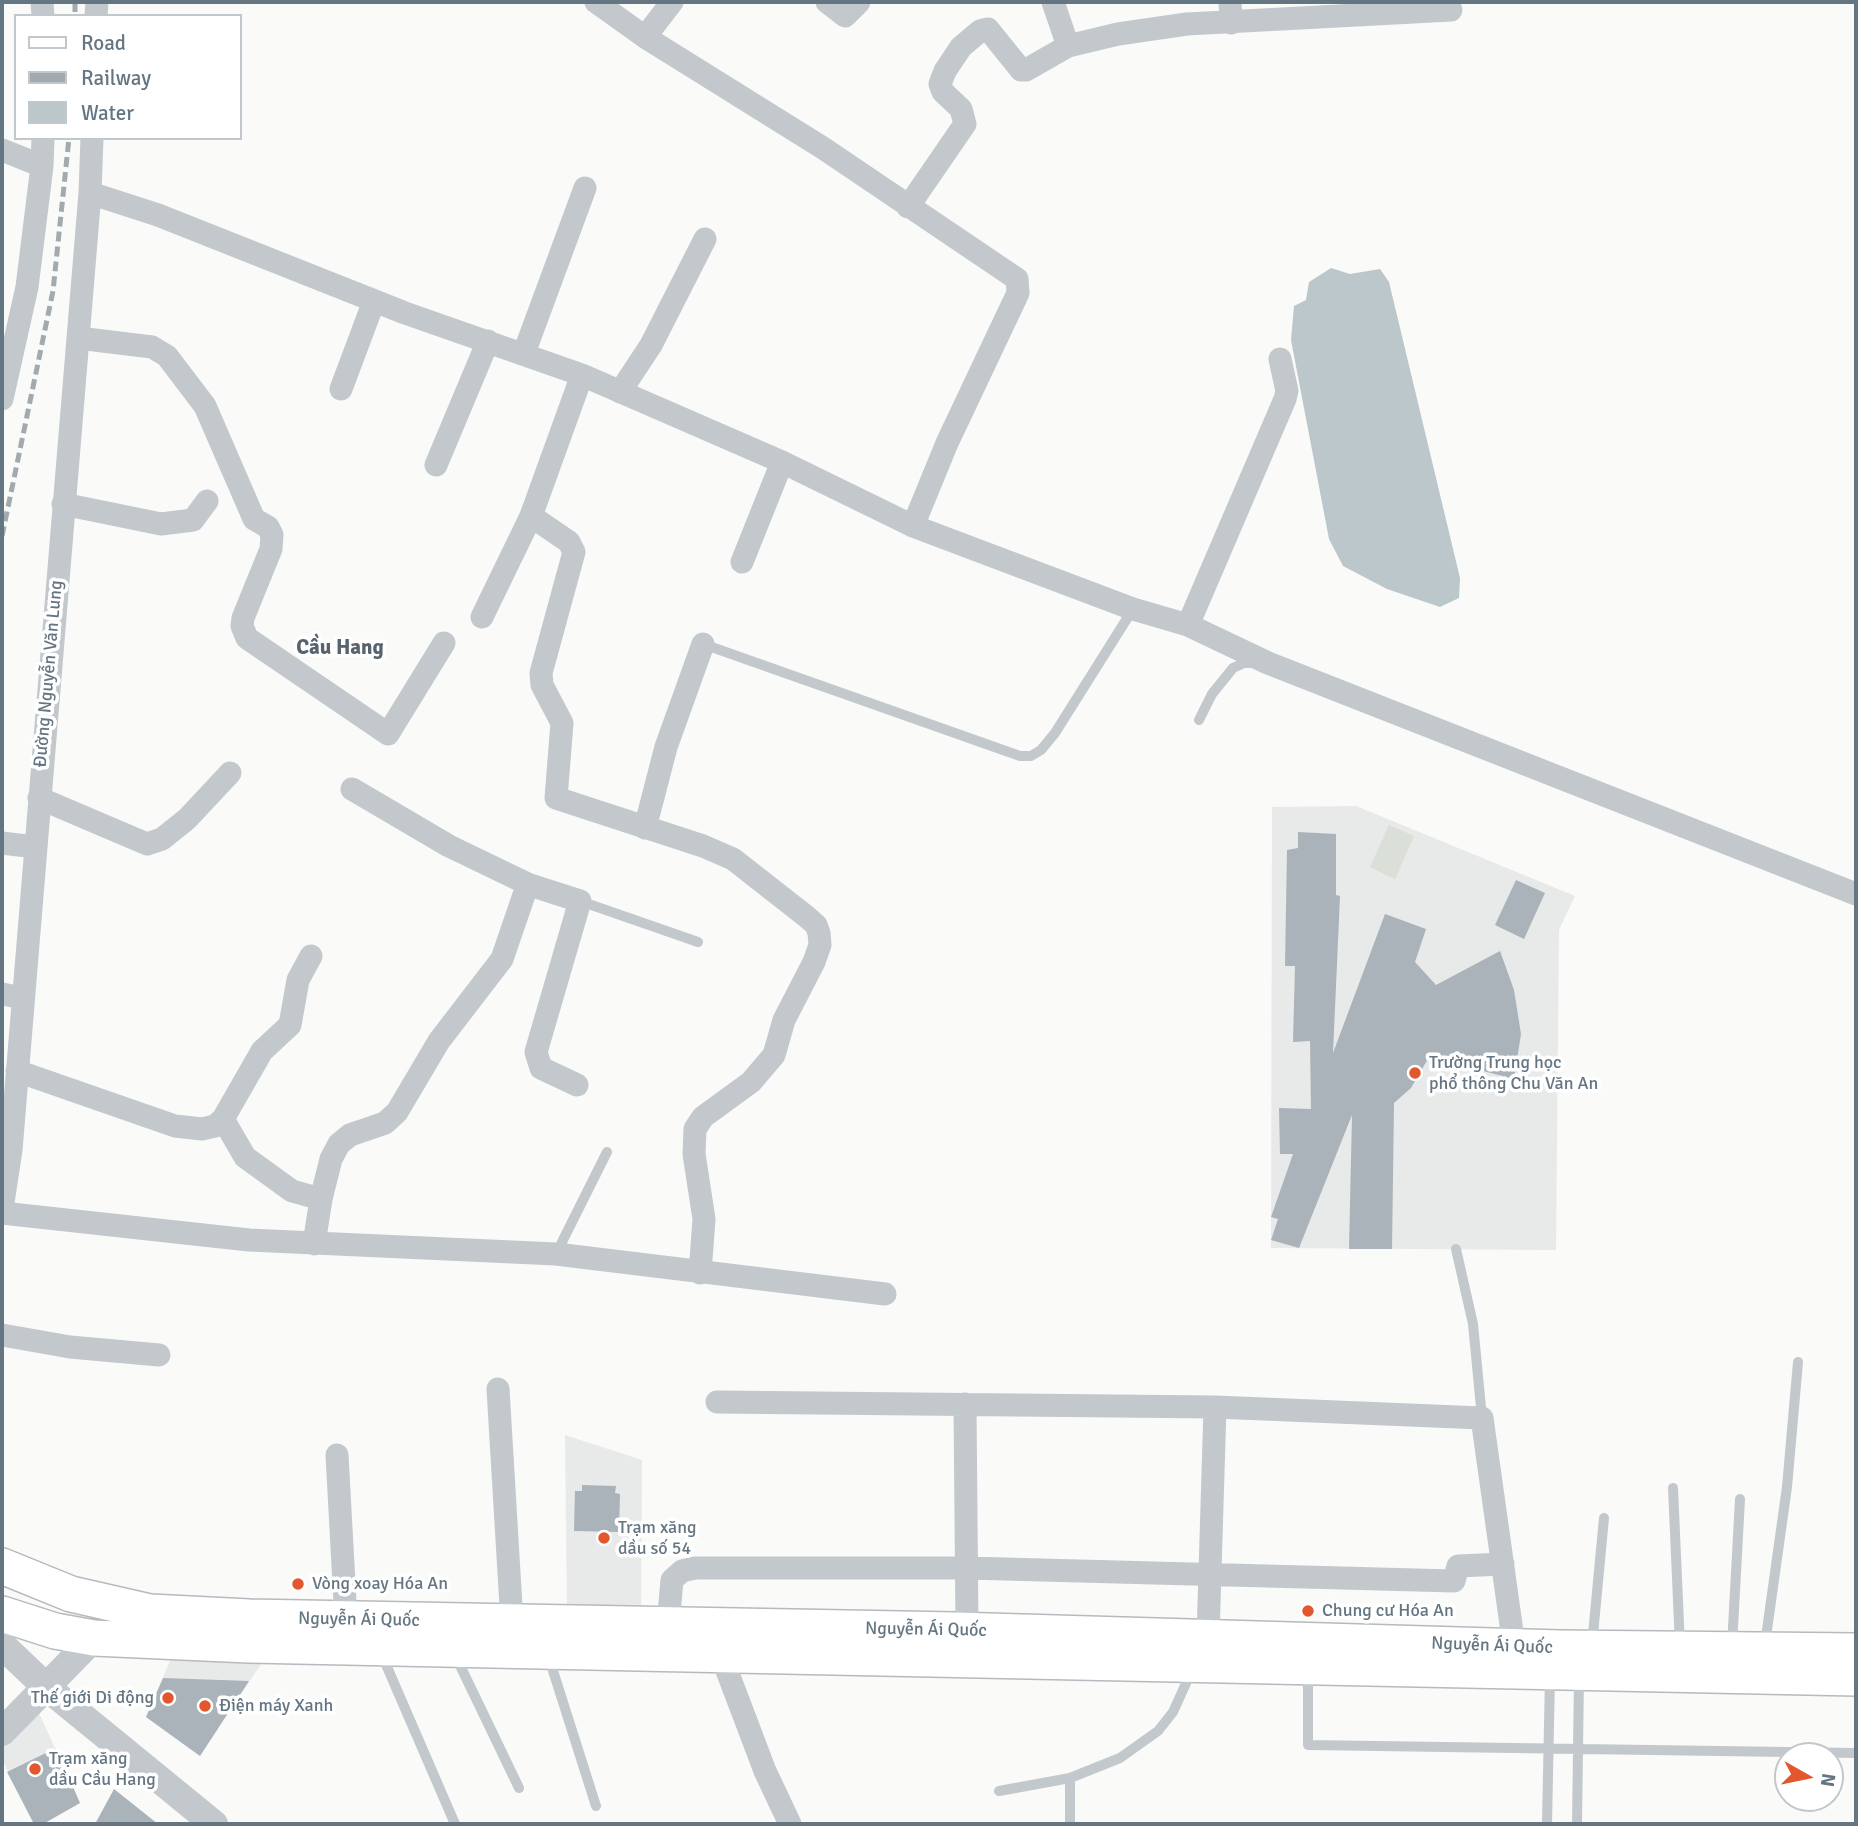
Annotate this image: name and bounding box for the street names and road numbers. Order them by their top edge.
street label: Đường Nguyễn Văn Lung [30,580,68,768]
street label: Nguyễn Ái Quốc [298,1608,420,1632]
street label: Nguyễn Ái Quốc [865,1618,987,1642]
street label: Nguyễn Ái Quốc [1431,1633,1553,1659]

